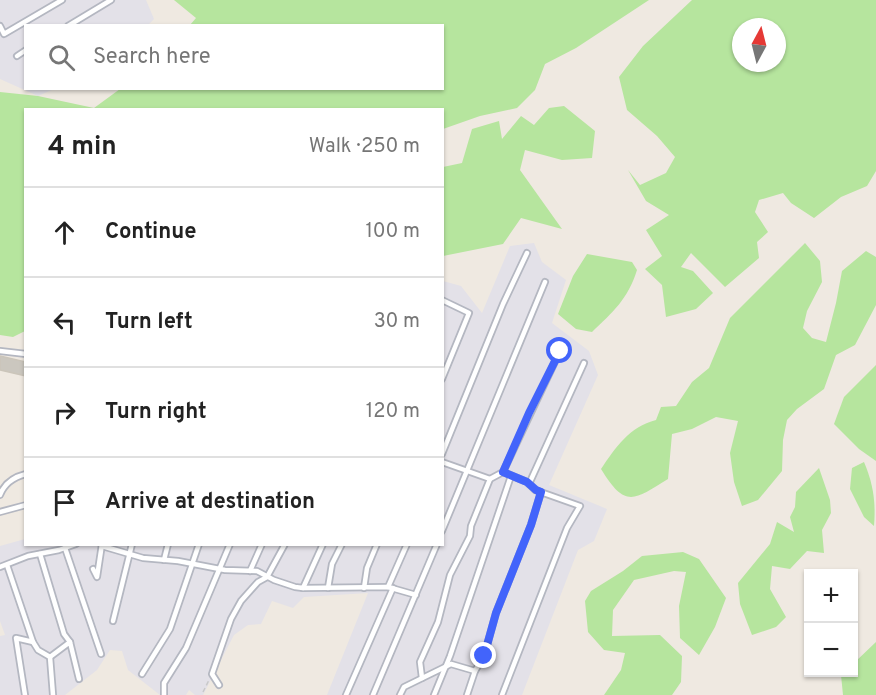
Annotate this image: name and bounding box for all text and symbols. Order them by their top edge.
north arrow [732,18,786,72]
search box [24,24,444,90]
icon: search [45,41,78,74]
text: Search here [93,44,211,71]
text: 4 min [48,131,117,164]
text: Walk · 250 m [309,134,420,160]
icon: ahead [48,216,81,249]
text: Continue [105,219,196,246]
text: 100 m [365,219,420,245]
icon: left [48,306,81,339]
text: Turn left [105,309,193,336]
text: 30 m [374,309,420,335]
route start [546,337,572,363]
icon: right [48,396,81,429]
text: Turn right [105,399,207,426]
text: 120 m [366,399,420,425]
icon: arrive [48,486,81,519]
text: Arrive at destination [105,489,315,516]
map controls [804,569,858,677]
button: + [804,569,858,623]
button: − [804,623,858,677]
route end [470,642,496,668]

